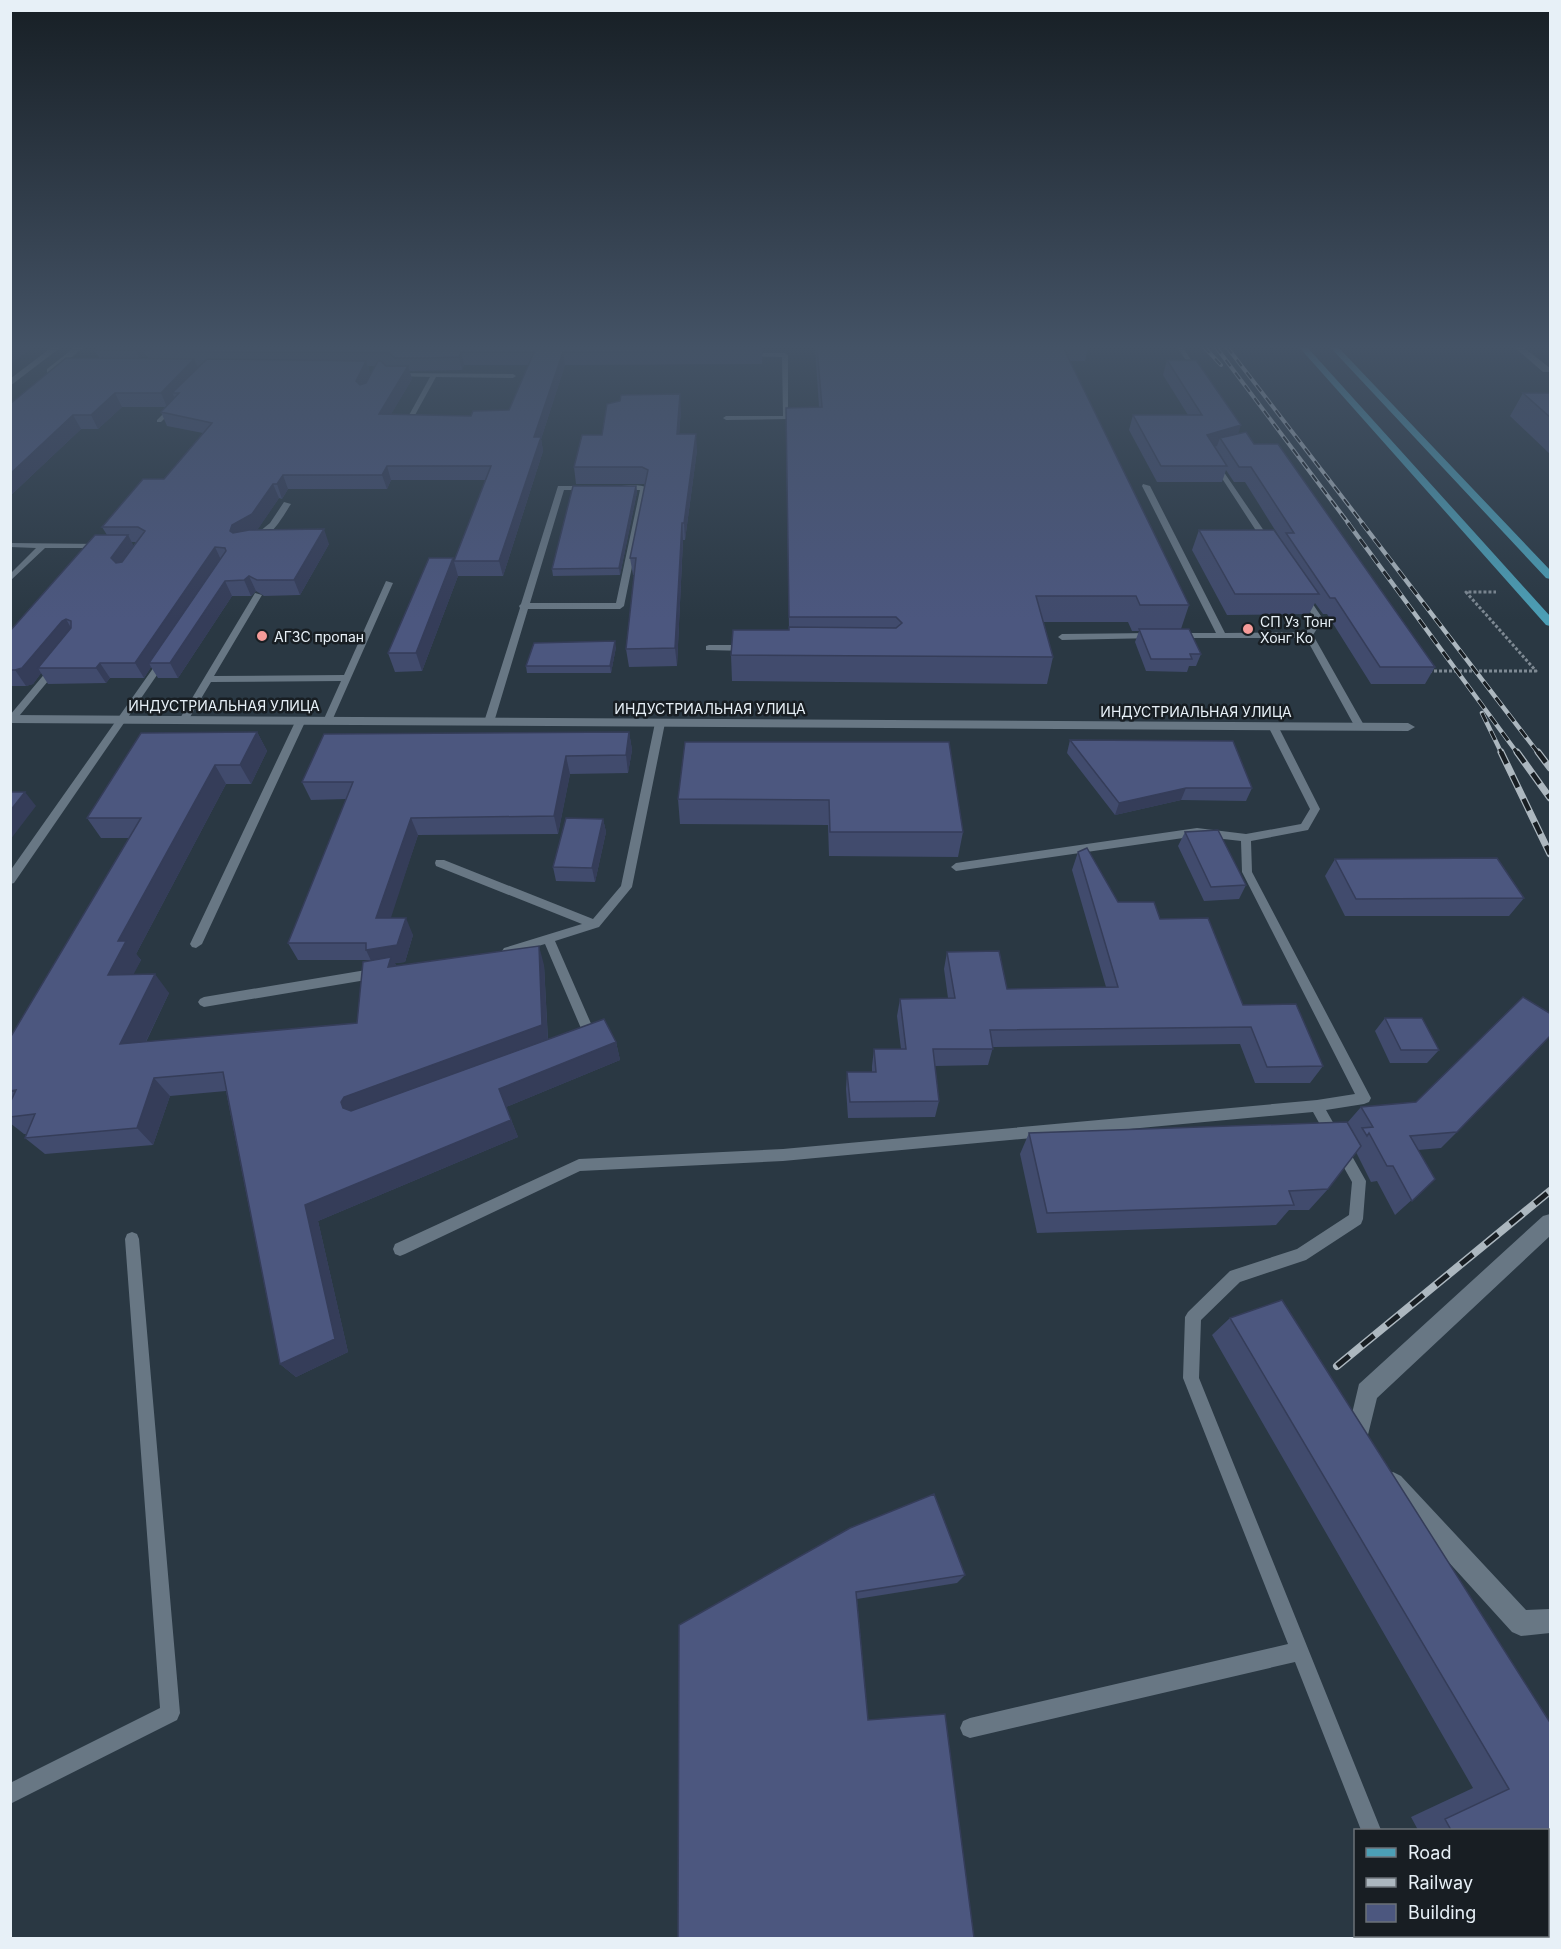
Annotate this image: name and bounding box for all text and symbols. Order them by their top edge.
place label: СП Уз Тонг Хонг Ко [1260,613,1334,646]
marker: СП Уз Тонг Хонг Ко [1241,622,1255,636]
place label: АГЗС пропан [274,628,364,645]
marker: АГЗС пропан [255,629,269,643]
street label: ИНДУСТРИАЛЬНАЯ УЛИЦА [128,697,320,714]
street label: ИНДУСТРИАЛЬНАЯ УЛИЦА [614,700,806,717]
street label: ИНДУСТРИАЛЬНАЯ УЛИЦА [1100,703,1292,720]
legend [1354,1829,1549,1937]
text: Road [1408,1842,1451,1863]
text: Railway [1408,1872,1473,1893]
text: Building [1408,1902,1476,1923]

